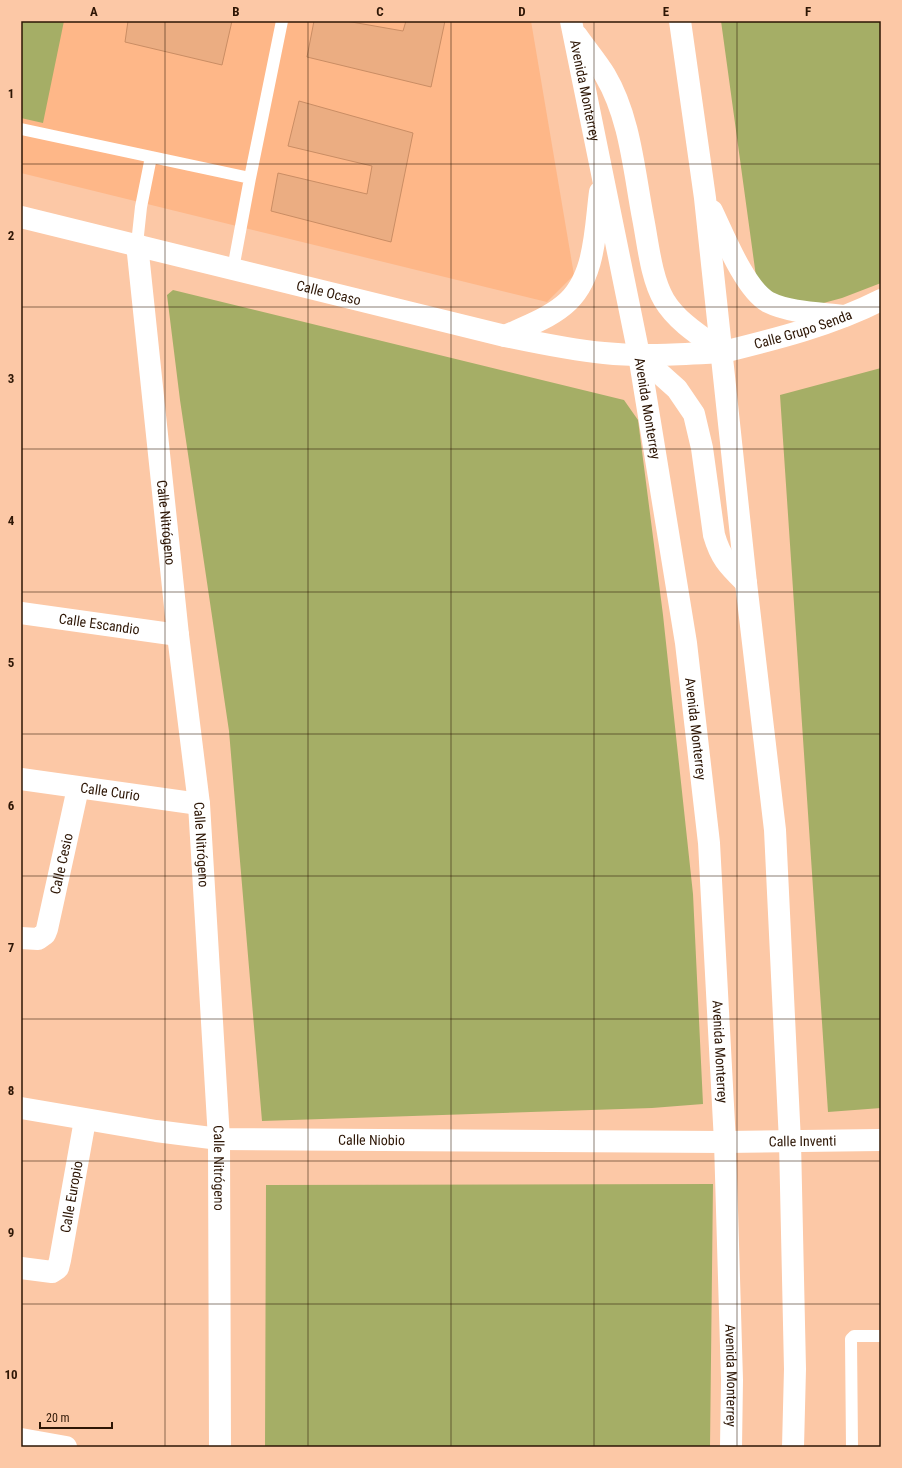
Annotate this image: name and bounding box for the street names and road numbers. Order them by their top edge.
street label: Avenida Monterrey [567,39,603,143]
street label: Calle Ocaso [295,277,363,308]
street label: Calle Grupo Senda [752,306,854,352]
street label: Avenida Monterrey [632,356,664,461]
street label: Calle Nitrógeno [154,479,179,566]
street label: Calle Escandio [58,610,141,638]
street label: Avenida Monterrey [682,677,710,781]
street label: Calle Curio [79,779,141,804]
street label: Calle Nitrógeno [191,801,212,888]
street label: Calle Cesio [47,832,76,896]
street label: Avenida Monterrey [709,1000,731,1104]
street label: Calle Nitrógeno [210,1125,227,1211]
street label: Calle Niobio [338,1132,405,1148]
street label: Calle Inventi [769,1133,837,1149]
street label: Calle Europio [57,1159,86,1234]
street label: Avenida Monterrey [722,1324,740,1427]

